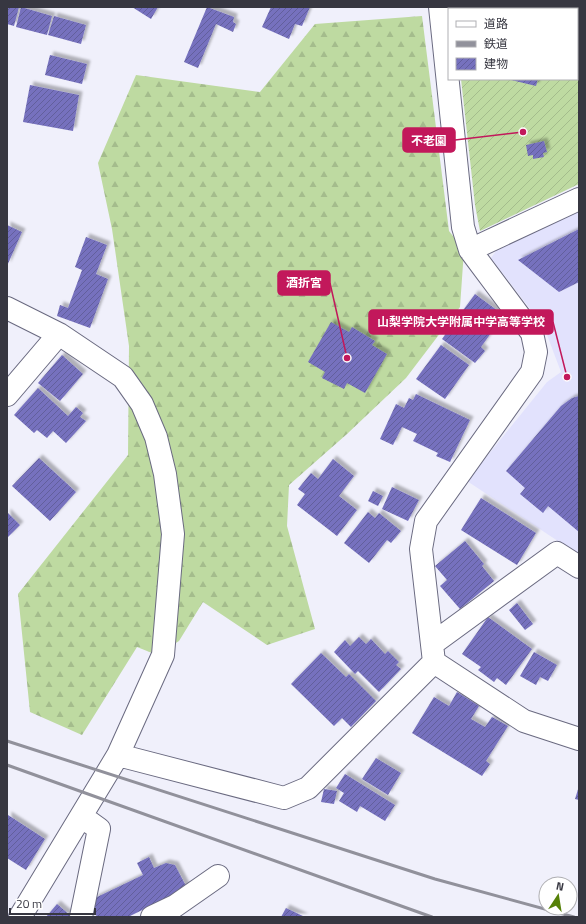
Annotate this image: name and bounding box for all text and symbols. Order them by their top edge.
legend [448,8,578,80]
text: 道路 [484,14,508,33]
text: 鉄道 [484,34,508,53]
text: 建物 [484,54,508,73]
callout: 不老園 [403,128,455,152]
text: 不老園 [411,131,447,150]
callout: 酒折宮 [278,271,330,295]
text: 酒折宮 [286,273,322,292]
callout: 山梨学院大学附属中学高等学校 [369,310,553,334]
text: 山梨学院大学附属中学高等学校 [377,312,545,331]
north arrow [538,876,578,916]
text: N [555,878,565,895]
scale bar [10,890,95,916]
text: 20 m [16,894,42,913]

